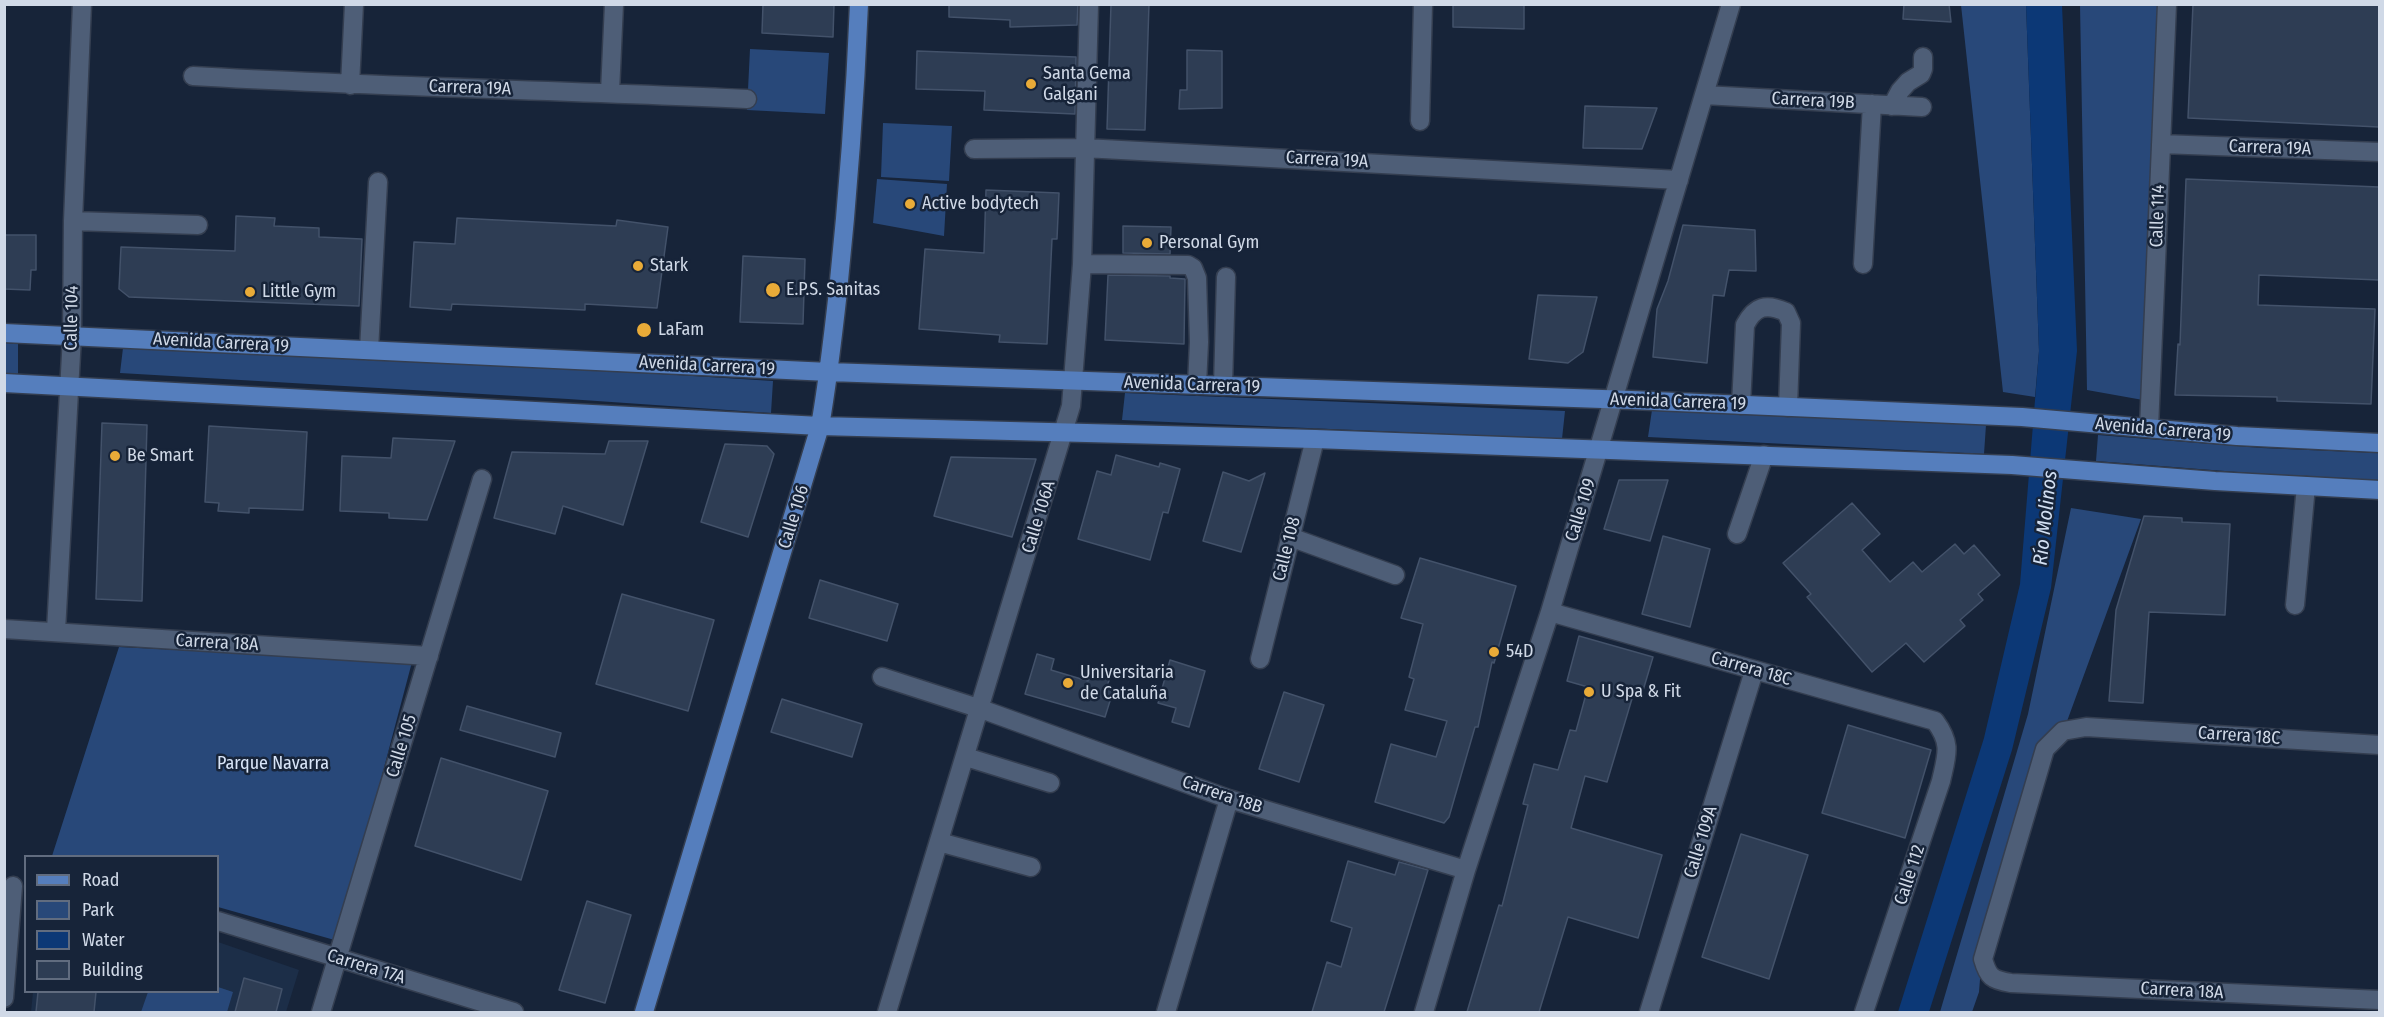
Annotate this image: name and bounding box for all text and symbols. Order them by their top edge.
place label: Santa Gema Galgani [1043,63,1131,106]
street label: Carrera 19A [428,76,512,100]
marker: Santa Gema Galgani [1024,77,1038,91]
street label: Carrera 19B [1771,88,1855,114]
street label: Carrera 19A [2228,136,2312,160]
street label: Carrera 19A [1285,147,1369,173]
street label: Calle 114 [2146,184,2170,248]
place label: Active bodytech [922,193,1039,215]
marker: Active bodytech [903,197,917,211]
place label: Personal Gym [1159,232,1259,254]
marker: Personal Gym [1140,236,1154,250]
place label: Stark [650,255,688,277]
marker: Stark [631,259,645,273]
place label: E.P.S. Sanitas [786,279,880,301]
place label: Little Gym [262,281,336,303]
marker: E.P.S. Sanitas [764,281,782,299]
street label: Calle 104 [61,285,83,351]
marker: Little Gym [243,285,257,299]
place label: LaFam [658,319,704,341]
marker: LaFam [635,321,653,339]
street label: Avenida Carrera 19 [152,329,290,357]
street label: Avenida Carrera 19 [638,352,776,380]
street label: Avenida Carrera 19 [1124,372,1260,398]
street label: Avenida Carrera 19 [1610,389,1746,415]
street label: Avenida Carrera 19 [2094,413,2232,447]
place label: Be Smart [127,445,194,467]
marker: Be Smart [108,449,122,463]
water label: Río Molinos [2029,469,2063,567]
street label: Calle 109 [1561,476,1601,544]
street label: Calle 106A [1018,478,1060,556]
street label: Calle 106 [774,483,814,551]
street label: Calle 108 [1269,515,1305,583]
street label: Carrera 18A [175,630,259,656]
place label: 54D [1506,641,1533,663]
marker: 54D [1487,645,1501,659]
street label: Carrera 18C [1708,647,1794,691]
place label: Universitaria de Cataluña [1080,662,1174,704]
marker: Universitaria de Cataluña [1061,676,1075,690]
place label: U Spa & Fit [1601,681,1681,703]
marker: U Spa & Fit [1582,685,1596,699]
street label: Calle 105 [382,712,422,780]
street label: Carrera 18C [2197,722,2281,750]
park label: Parque Navarra [217,753,329,775]
street label: Carrera 18B [1179,771,1265,819]
street label: Calle 109A [1680,803,1722,881]
street label: Calle 112 [1890,842,1930,908]
legend [24,855,219,993]
text: Road [82,869,119,891]
text: Park [82,899,114,921]
text: Water [82,929,125,951]
street label: Carrera 17A [324,945,408,989]
text: Building [82,959,143,981]
street label: Carrera 18A [2140,978,2224,1004]

